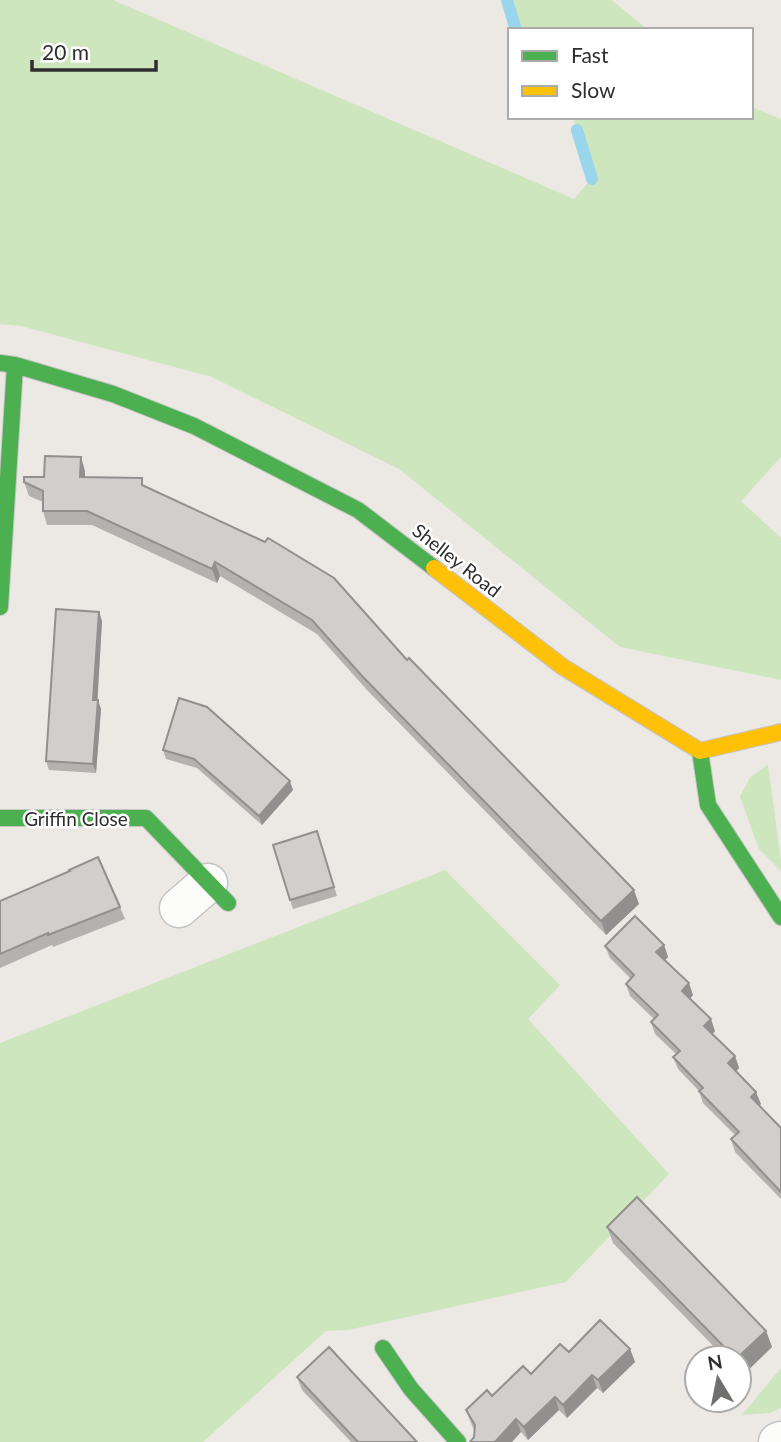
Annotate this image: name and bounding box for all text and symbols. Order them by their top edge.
scale bar [32,28,156,72]
legend [508,28,753,119]
text: 20 m [42,39,89,64]
text: Fast [571,42,609,67]
text: Slow [571,77,616,102]
street label: Shelley Road [408,518,506,602]
street label: Griffin Close [24,807,128,830]
north arrow [683,1344,753,1414]
text: N [706,1349,724,1374]

